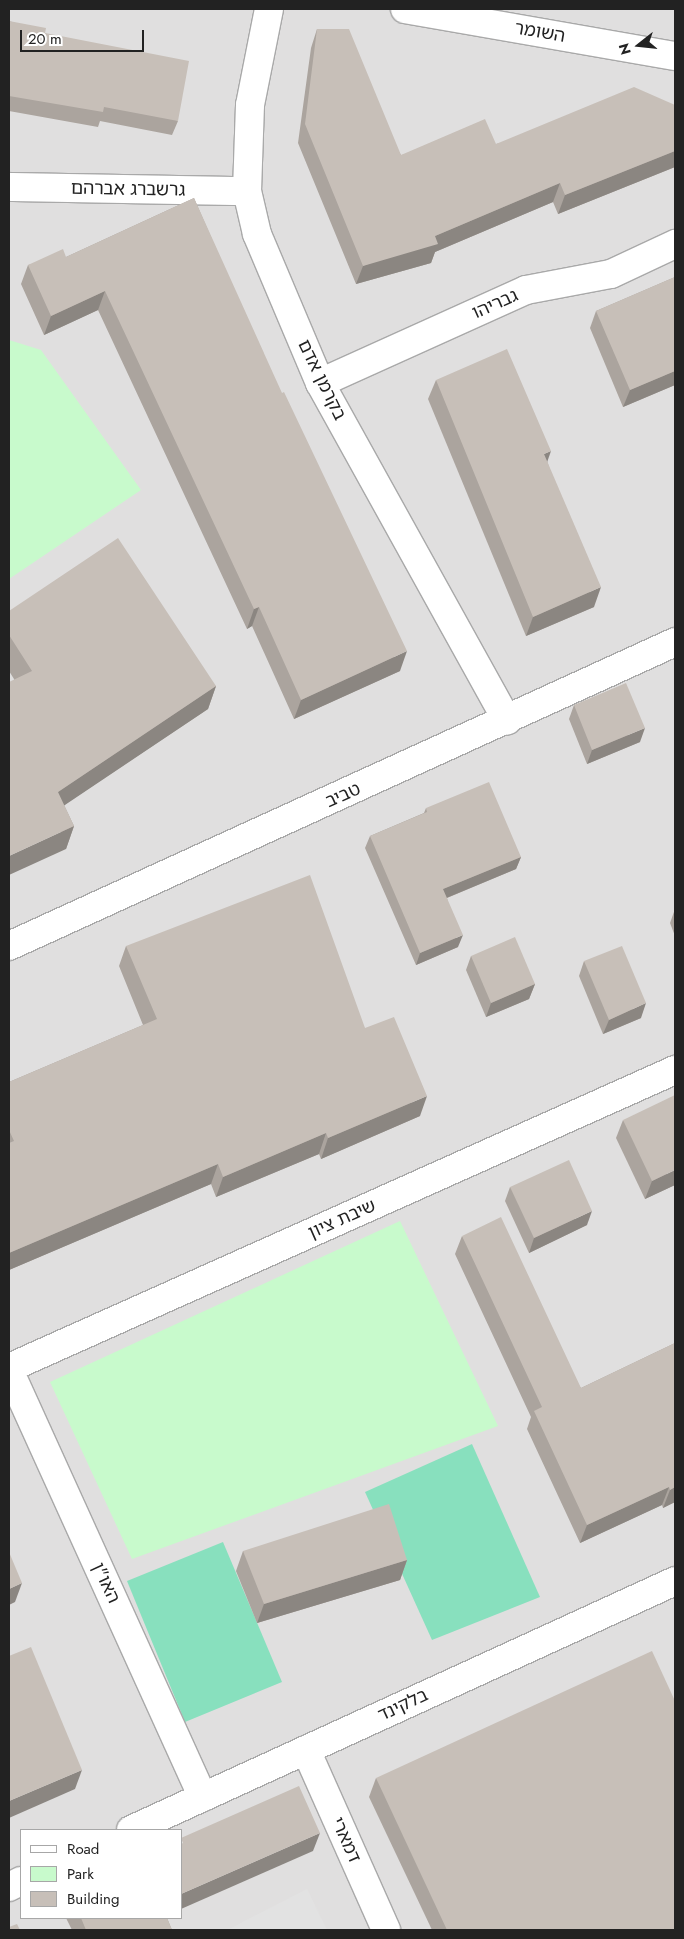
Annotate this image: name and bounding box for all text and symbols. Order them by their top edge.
street label: השומר [513,17,567,47]
scale bar [22,20,146,52]
north arrow [614,20,664,70]
text: 20 m [28,28,62,50]
text: N [613,41,636,57]
street label: גרשברג אברהם [71,177,185,201]
street label: גבריהו [469,284,521,324]
street label: בקרמן אדם [293,336,351,424]
street label: טביב [322,778,364,812]
street label: שיבת ציון [305,1195,379,1243]
street label: האו"ן [87,1559,125,1607]
street label: בלקינד [374,1684,432,1726]
street label: דמארי [326,1814,366,1866]
legend [20,1829,182,1919]
text: Road [67,1838,99,1860]
text: Park [67,1863,94,1885]
text: Building [67,1888,119,1910]

